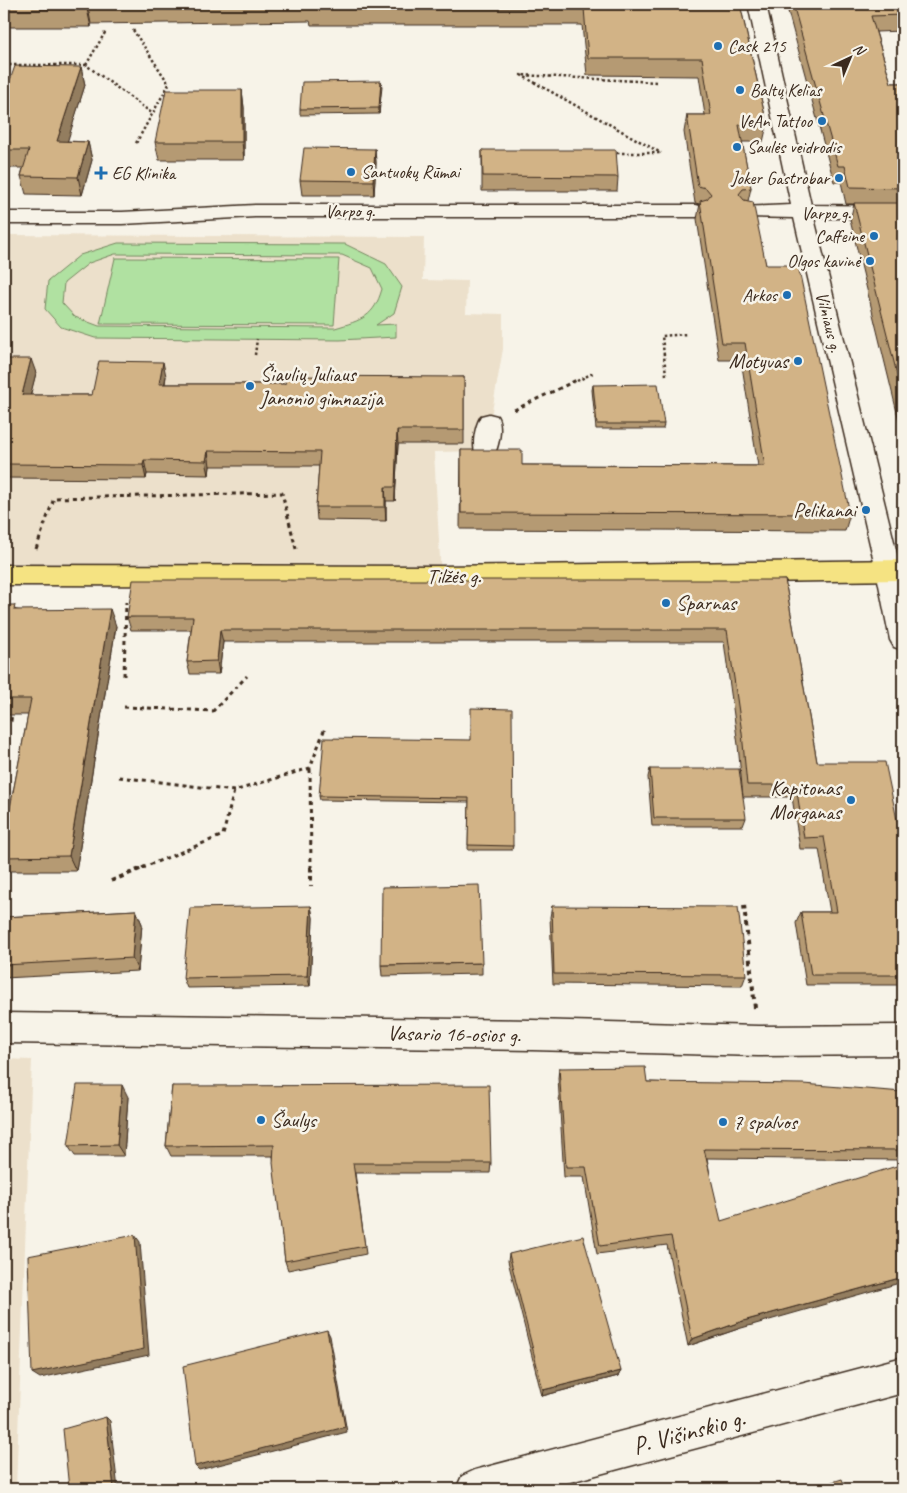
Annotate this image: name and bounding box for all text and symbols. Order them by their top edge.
north arrow [824,32,874,82]
place label: Cask 215 [728,35,787,57]
marker: Cask 215 [712,40,724,52]
text: N [850,40,869,60]
place label: Baltų Kelias [750,79,823,101]
marker: Baltų Kelias [734,84,746,96]
place label: VeAn Tattoo [738,110,814,132]
marker: VeAn Tattoo [816,115,828,127]
place label: Saulės veidrodis [747,136,843,158]
marker: Saulės veidrodis [731,141,743,153]
place label: Santuokų Rūmai [361,161,462,183]
place label: EG Klinika [112,162,177,184]
marker: EG Klinika [94,166,108,180]
marker: Santuokų Rūmai [345,166,357,178]
place label: Joker Gastrobar [730,167,832,189]
marker: Joker Gastrobar [833,172,845,184]
street label: Varpo g. [325,200,375,222]
street label: Varpo g. [801,202,851,224]
place label: Caffeine [815,225,865,247]
marker: Caffeine [868,230,880,242]
place label: Olgos kavinė [787,250,862,272]
marker: Olgos kavinė [864,255,876,267]
place label: Arkos [743,284,779,306]
marker: Arkos [781,289,793,301]
street label: Vilniaus g. [811,290,847,355]
place label: Motyvas [729,348,790,374]
marker: Motyvas [792,355,804,367]
place label: Šiaulių Juliaus Janonio gimnazija [259,361,384,411]
marker: Šiaulių Juliaus Janonio gimnazija [244,380,256,392]
place label: Pelikanai [793,497,859,523]
marker: Pelikanai [860,504,872,516]
street label: Tilžės g. [427,563,482,589]
place label: Sparnas [676,590,738,616]
marker: Sparnas [660,597,672,609]
place label: Kapitonas Morganas [770,775,843,825]
marker: Kapitonas Morganas [845,794,857,806]
street label: Vasario 16-osios g. [387,1020,522,1048]
place label: Šaulys [271,1107,318,1133]
place label: 7 spalvos [733,1109,799,1135]
marker: Šaulys [255,1114,267,1126]
marker: 7 spalvos [717,1116,729,1128]
street label: P. Višinskio g. [629,1402,749,1462]

